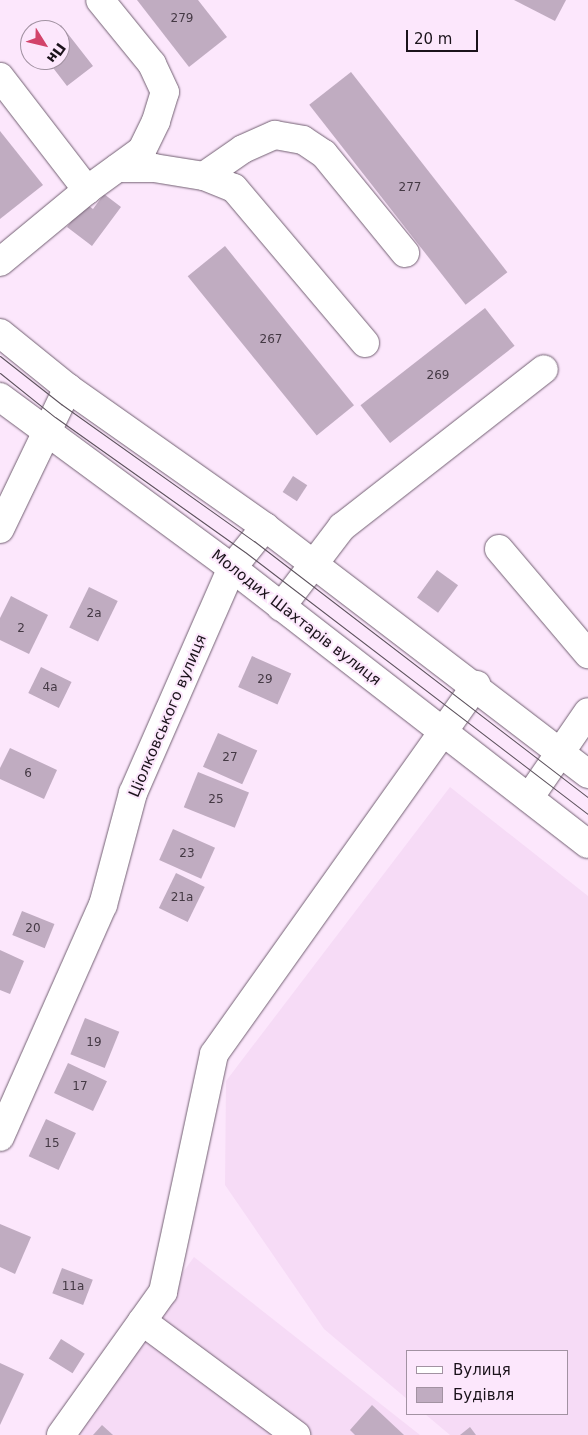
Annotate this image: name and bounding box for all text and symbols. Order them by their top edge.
house number: 279 [171,12,193,26]
north arrow [20,20,70,70]
scale bar [408,20,480,52]
text: 20 m [414,30,452,48]
text: Пн [44,40,69,67]
house number: 277 [399,181,421,195]
house number: 267 [260,333,282,347]
house number: 269 [427,369,449,383]
street label: Молодих Шахтарів вулиця [208,546,384,690]
house number: 2а [87,607,101,621]
house number: 2 [17,622,25,636]
street label: Ціолковського вулиця [126,632,210,800]
house number: 29 [257,673,273,687]
house number: 4а [43,681,57,695]
house number: 27 [222,751,238,765]
house number: 6 [24,767,32,781]
house number: 25 [208,793,224,807]
house number: 23 [179,847,195,861]
house number: 21а [171,891,193,905]
house number: 20 [25,922,41,936]
house number: 19 [86,1036,102,1050]
house number: 17 [72,1080,88,1094]
house number: 15 [44,1137,60,1151]
house number: 11а [62,1280,84,1294]
legend [406,1350,568,1415]
text: Вулиця [453,1361,511,1379]
text: Будівля [453,1386,514,1404]

